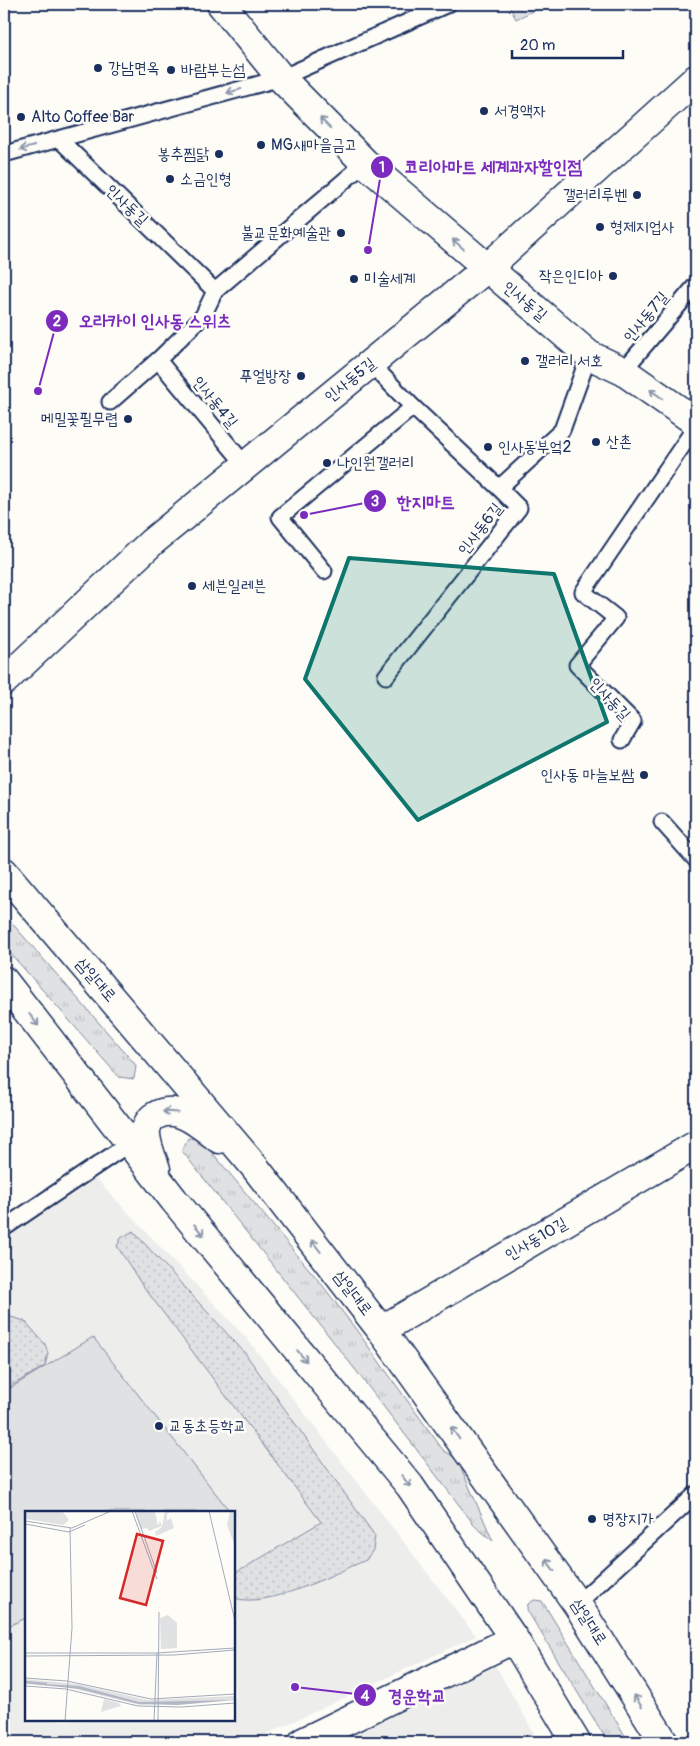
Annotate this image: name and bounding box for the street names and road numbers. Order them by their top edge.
street label: 인사동길 [102,180,153,230]
street label: 인사동길 [499,277,551,325]
street label: 인사동7길 [619,288,673,346]
street label: 인사동5길 [320,353,380,407]
street label: 인사동4길 [188,372,242,432]
street label: 인사동6길 [453,499,507,559]
street label: 인사동길 [585,673,635,725]
street label: 삼일대로 [72,954,120,1006]
street label: 인사동10길 [501,1213,571,1265]
street label: 삼일대로 [329,1267,377,1319]
street label: 삼일대로 [567,1595,611,1649]

